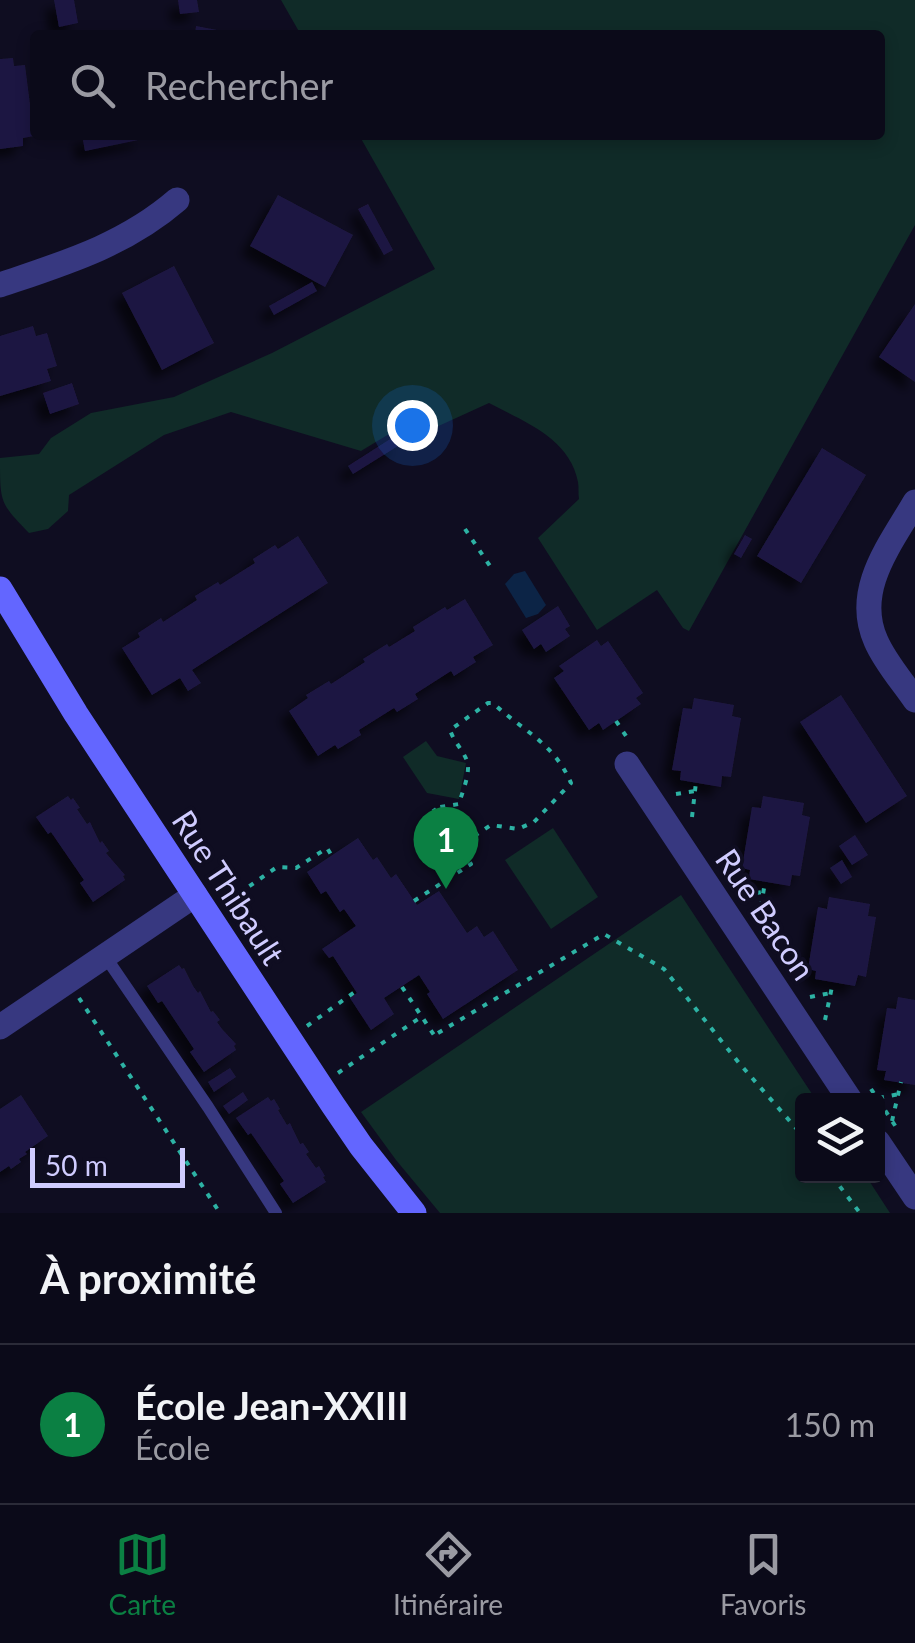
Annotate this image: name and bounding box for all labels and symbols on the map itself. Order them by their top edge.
your location [387,400,438,451]
street label: Rue Thibault [165,802,294,972]
pin: 1 [414,806,478,889]
street label: Rue Bacon [708,841,824,987]
scale bar [30,1143,185,1188]

